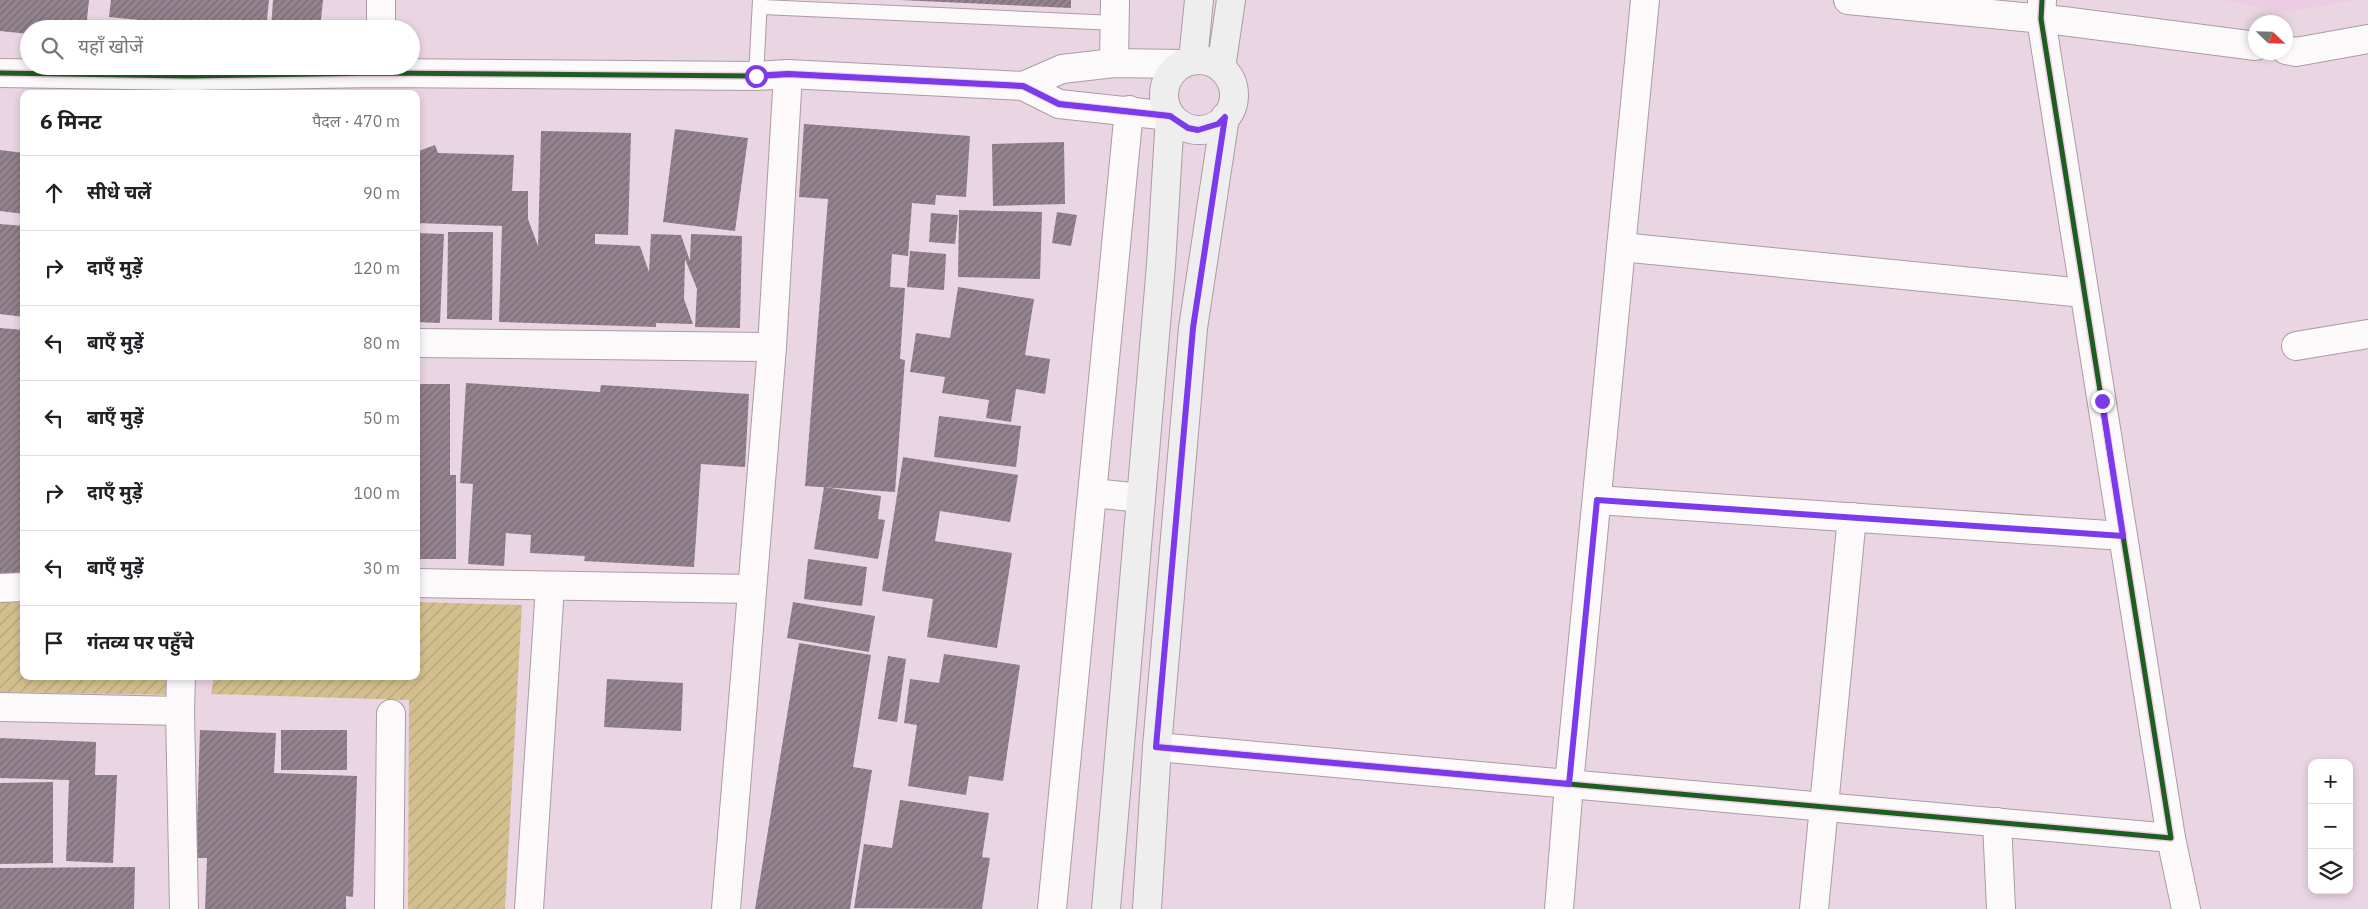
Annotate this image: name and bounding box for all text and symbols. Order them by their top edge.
north arrow [2248,15,2293,60]
search box [20,20,420,75]
icon: search [38,34,66,62]
text: यहाँ खोजें [78,34,143,58]
route start [745,65,768,88]
text: 6 मिनट [40,107,102,135]
text: पैदल · 470 m [312,111,400,131]
icon: ahead [40,179,68,207]
text: सीधे चलें [87,180,151,204]
text: 90 m [363,183,400,203]
icon: right [40,254,68,282]
text: दाएँ मुड़ें [87,255,143,279]
text: 120 m [353,258,400,278]
icon: left [40,329,68,357]
text: बाएँ मुड़ें [87,330,144,354]
text: 80 m [363,333,400,353]
route end [2091,390,2114,413]
icon: left [40,404,68,432]
text: बाएँ मुड़ें [87,405,144,429]
text: 50 m [363,408,400,428]
icon: right [40,479,68,507]
text: दाएँ मुड़ें [87,480,143,504]
text: 100 m [353,483,400,503]
icon: left [40,554,68,582]
text: बाएँ मुड़ें [87,555,144,579]
text: 30 m [363,558,400,578]
icon: arrive [40,629,68,657]
text: गंतव्य पर पहुँचे [87,630,194,654]
map controls [2308,759,2353,894]
button: + [2308,759,2353,804]
button: − [2308,804,2353,849]
button: layers [2308,849,2353,894]

